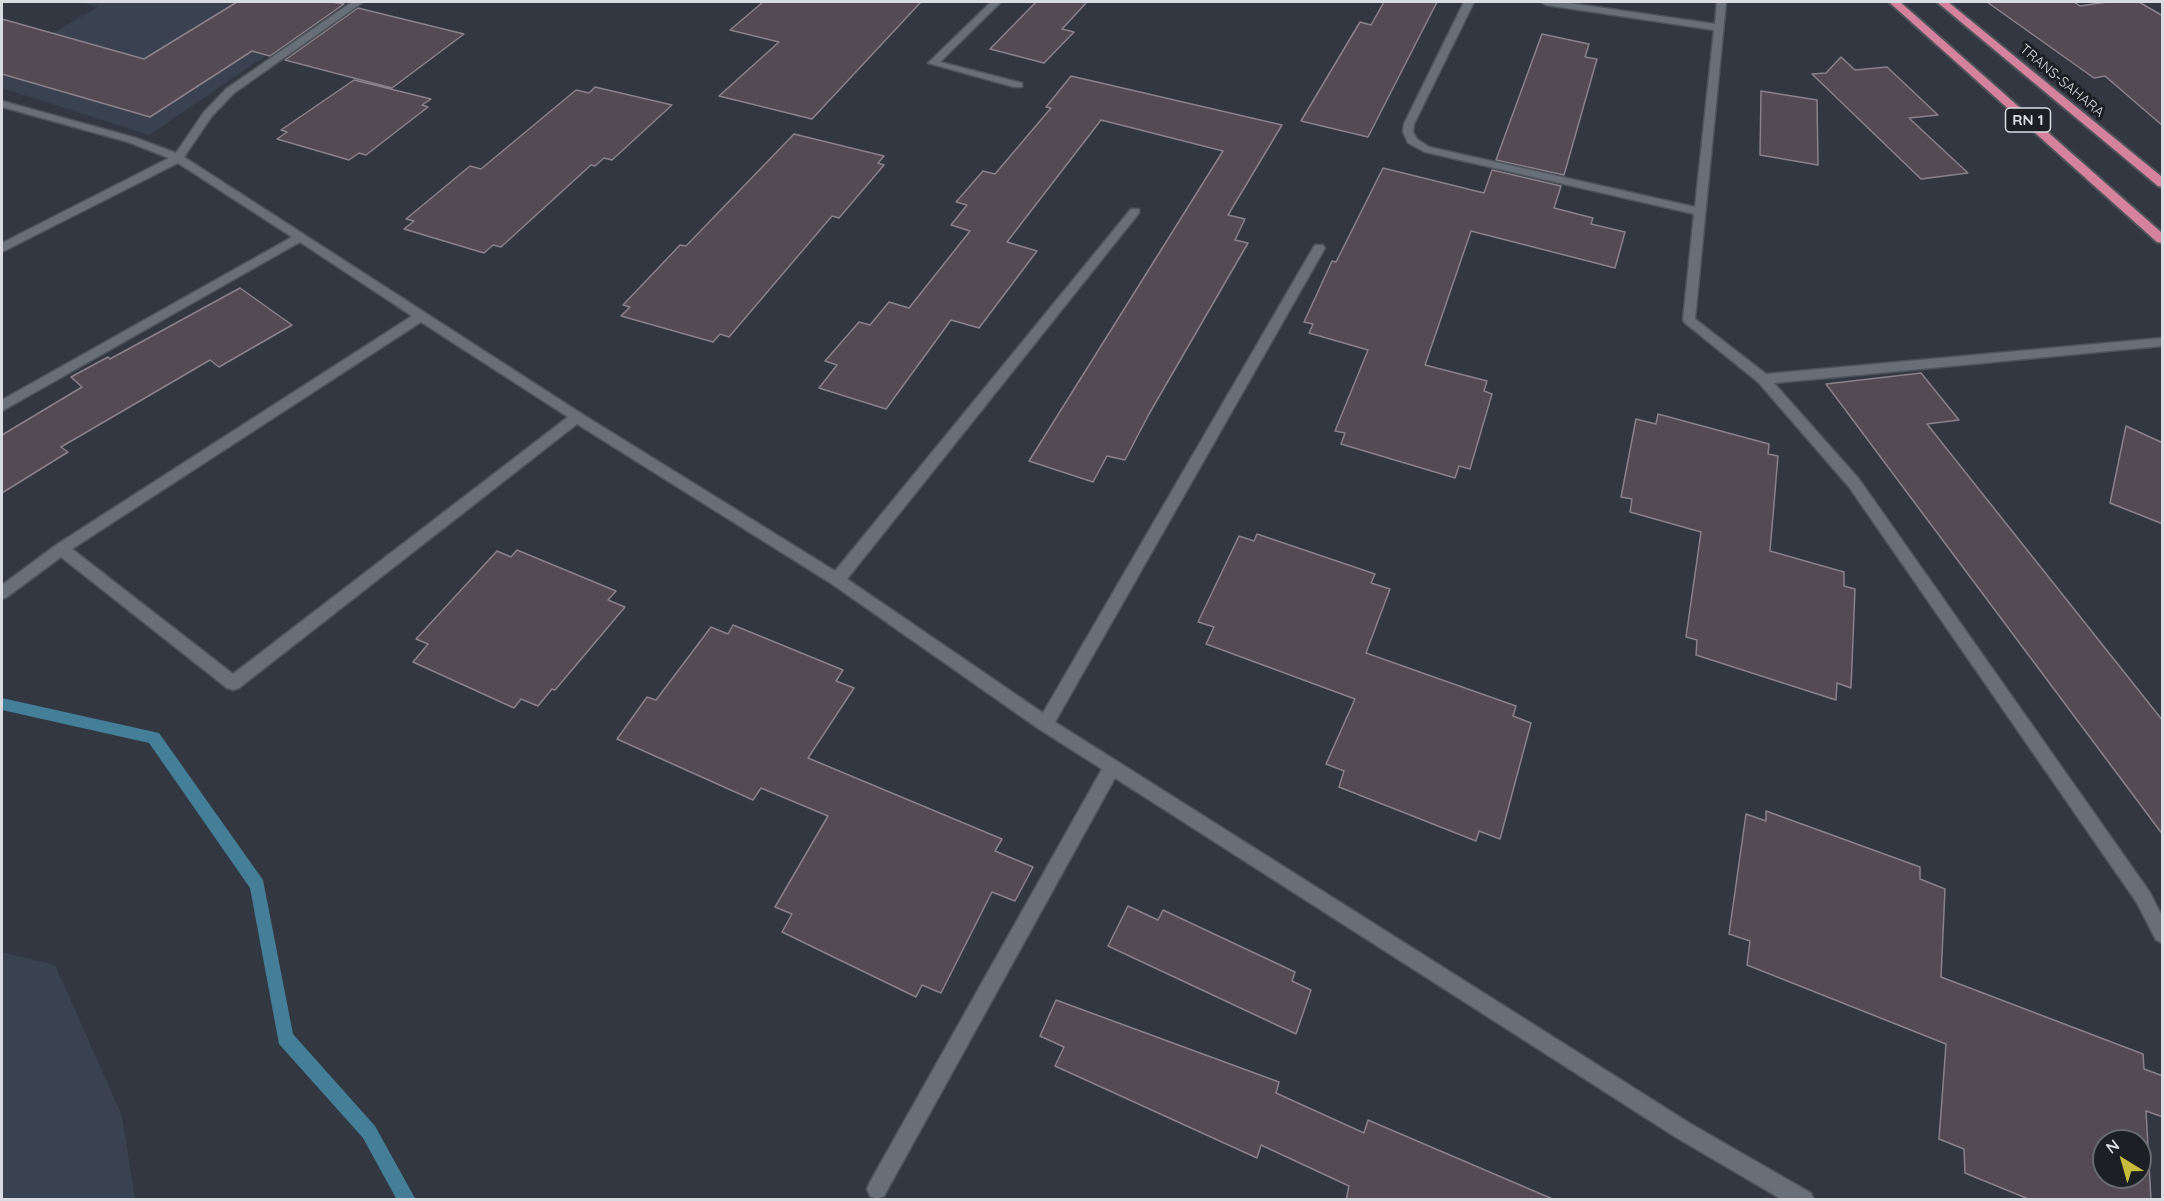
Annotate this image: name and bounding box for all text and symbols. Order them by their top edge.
street label: TRANS-SAHARA [2016,41,2108,121]
road number: RN 1 [2006,108,2050,132]
north arrow [2092,1129,2152,1189]
text: N [2102,1135,2123,1158]

